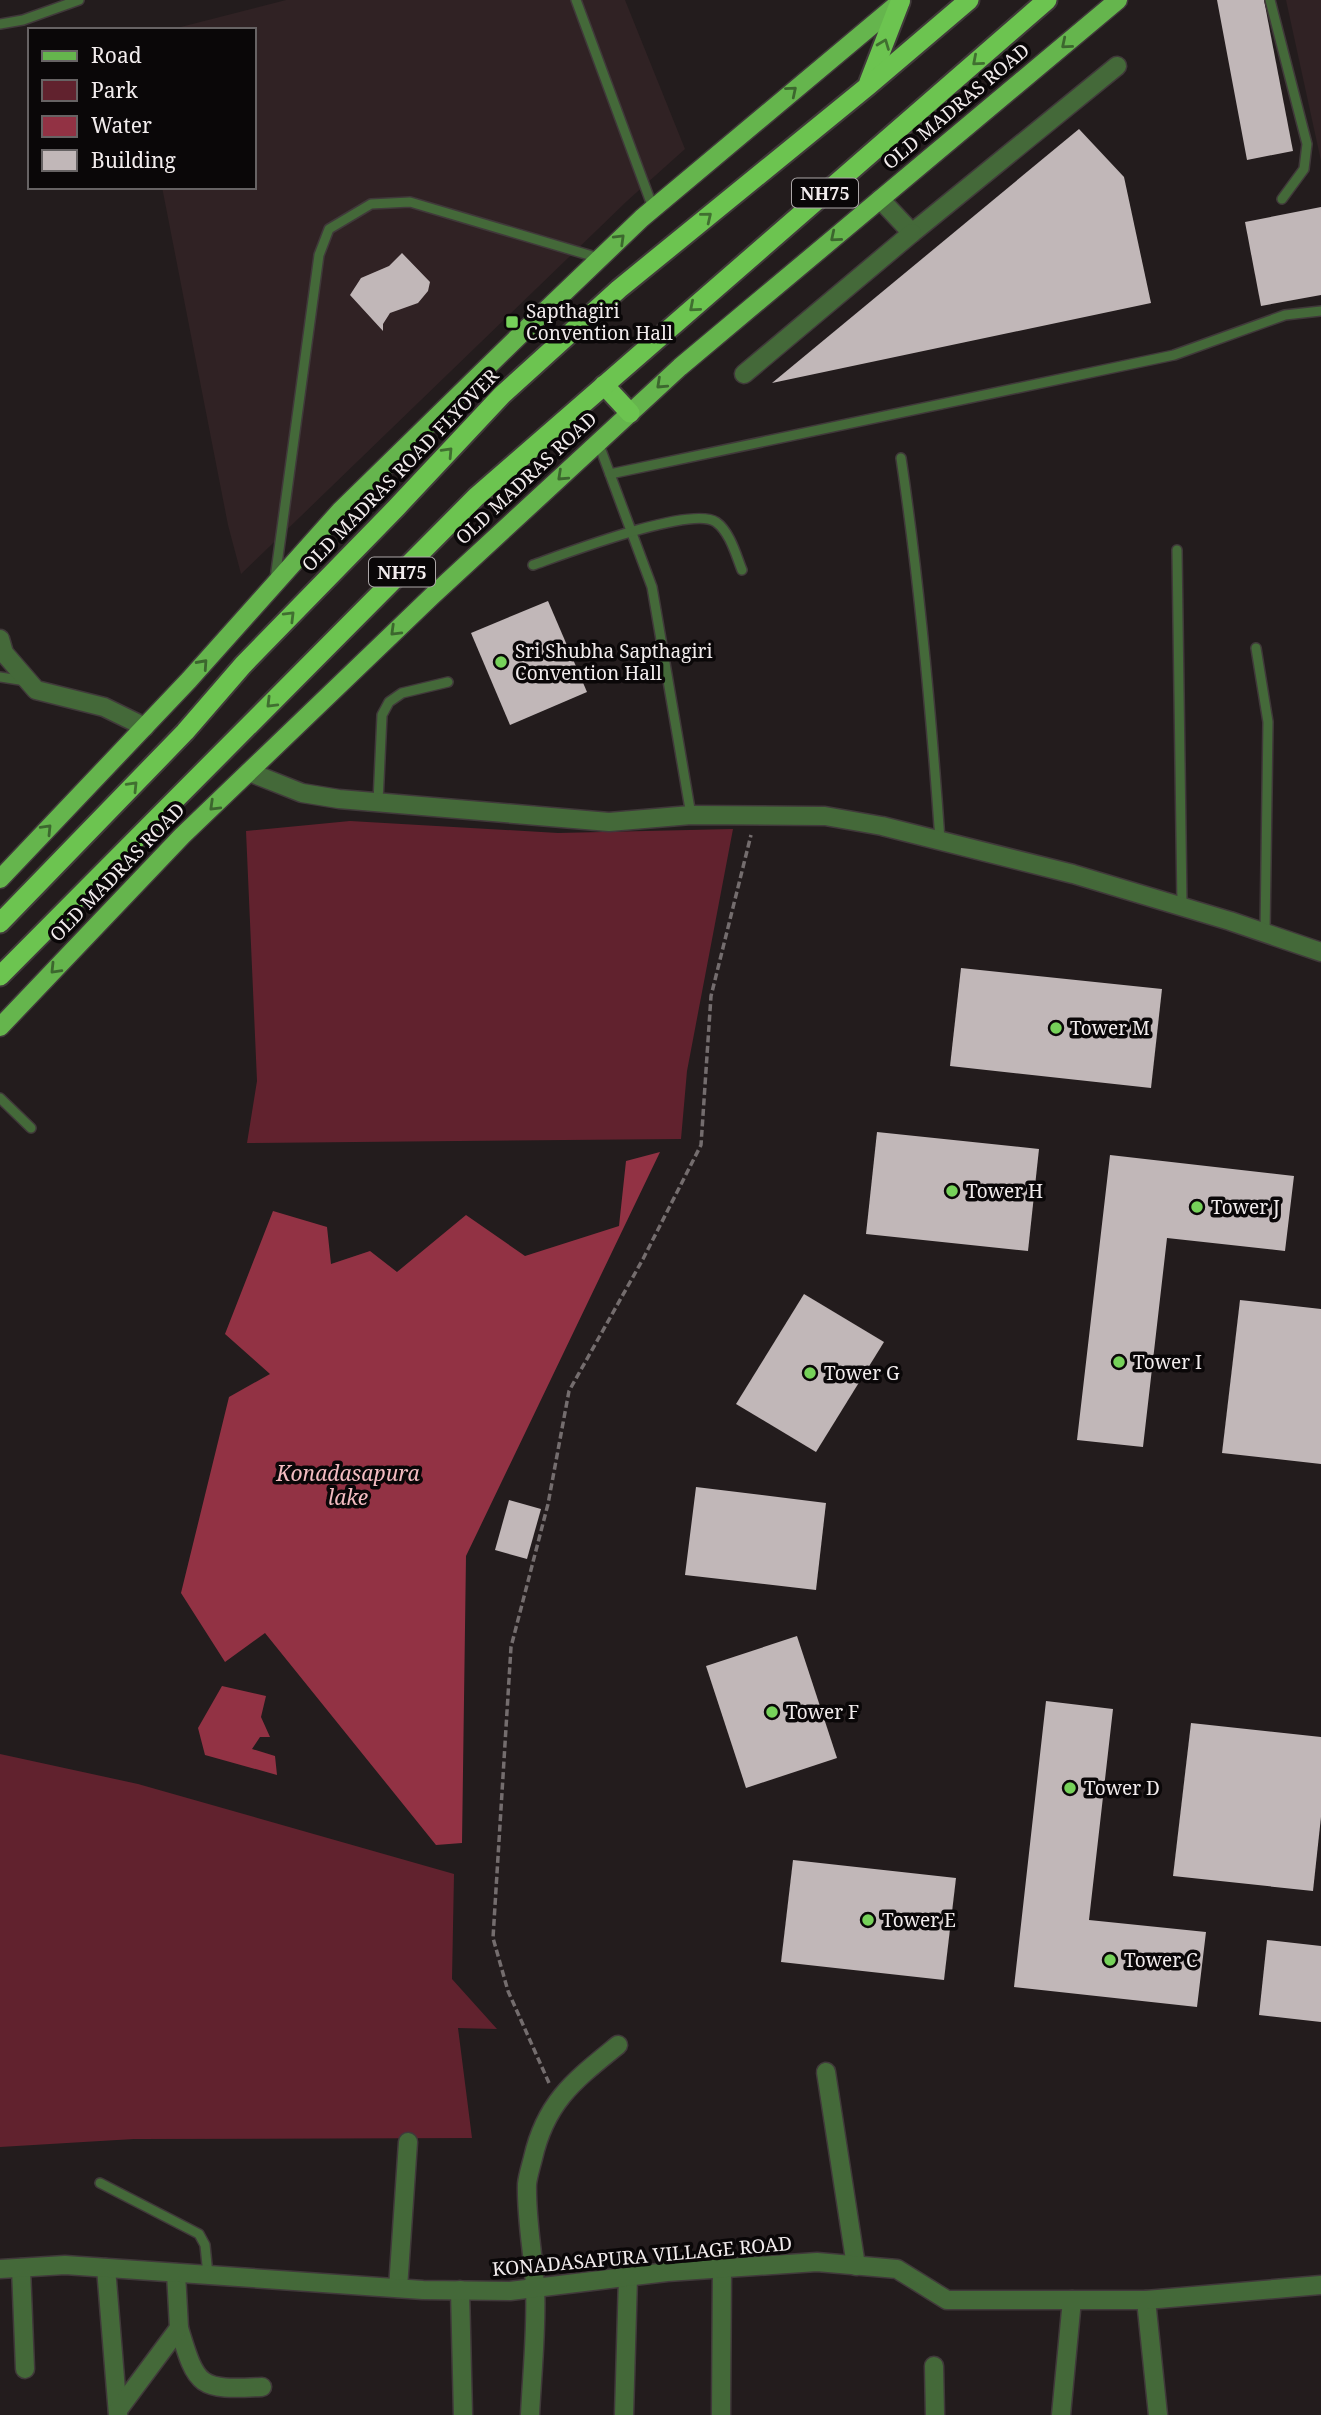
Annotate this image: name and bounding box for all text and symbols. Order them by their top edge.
legend [28,28,256,189]
one-way arrow [1061,36,1074,48]
street label: OLD MADRAS ROAD [877,37,1035,175]
one-way arrow [876,39,890,51]
text: Road [91,41,142,69]
one-way arrow [972,53,985,65]
text: Park [91,76,138,104]
one-way arrow [784,87,797,99]
text: Water [91,111,152,139]
text: Building [91,146,176,174]
road number: NH75 [792,178,858,208]
one-way arrow [700,213,712,226]
one-way arrow [830,229,843,241]
one-way arrow [611,235,624,248]
place label: Sapthagiri Convention Hall [526,298,673,346]
one-way arrow [690,299,703,311]
marker: Sapthagiri Convention Hall [504,314,520,330]
street label: OLD MADRAS ROAD FLYOVER [296,362,504,577]
one-way arrow [656,376,669,388]
street label: OLD MADRAS ROAD [450,406,602,550]
one-way arrow [440,447,453,460]
one-way arrow [557,468,570,480]
road number: NH75 [369,558,435,586]
one-way arrow [282,611,295,624]
one-way arrow [391,623,404,636]
place label: Sri Shubha Sapthagiri Convention Hall [515,638,713,686]
marker: Sri Shubha Sapthagiri Convention Hall [493,654,509,670]
one-way arrow [195,659,207,672]
one-way arrow [267,695,280,708]
one-way arrow [125,782,137,794]
street label: OLD MADRAS ROAD [44,797,190,947]
one-way arrow [209,797,222,810]
one-way arrow [39,824,51,837]
one-way arrow [51,961,64,974]
place label: Tower M [1070,1015,1150,1041]
marker: Tower M [1048,1020,1064,1036]
place label: Tower H [966,1178,1043,1204]
marker: Tower H [944,1183,960,1199]
place label: Tower J [1211,1194,1280,1220]
marker: Tower J [1189,1199,1205,1215]
place label: Tower I [1133,1349,1202,1375]
marker: Tower I [1111,1354,1127,1370]
place label: Tower G [824,1360,900,1386]
marker: Tower G [802,1365,818,1381]
water label: Konadasapura lake [275,1459,421,1511]
place label: Tower F [786,1699,859,1725]
marker: Tower F [764,1704,780,1720]
place label: Tower D [1084,1775,1160,1801]
marker: Tower D [1062,1780,1078,1796]
place label: Tower E [882,1907,956,1933]
marker: Tower E [860,1912,876,1928]
place label: Tower C [1124,1947,1198,1973]
marker: Tower C [1102,1952,1118,1968]
street label: KONADASAPURA VILLAGE ROAD [491,2230,793,2282]

